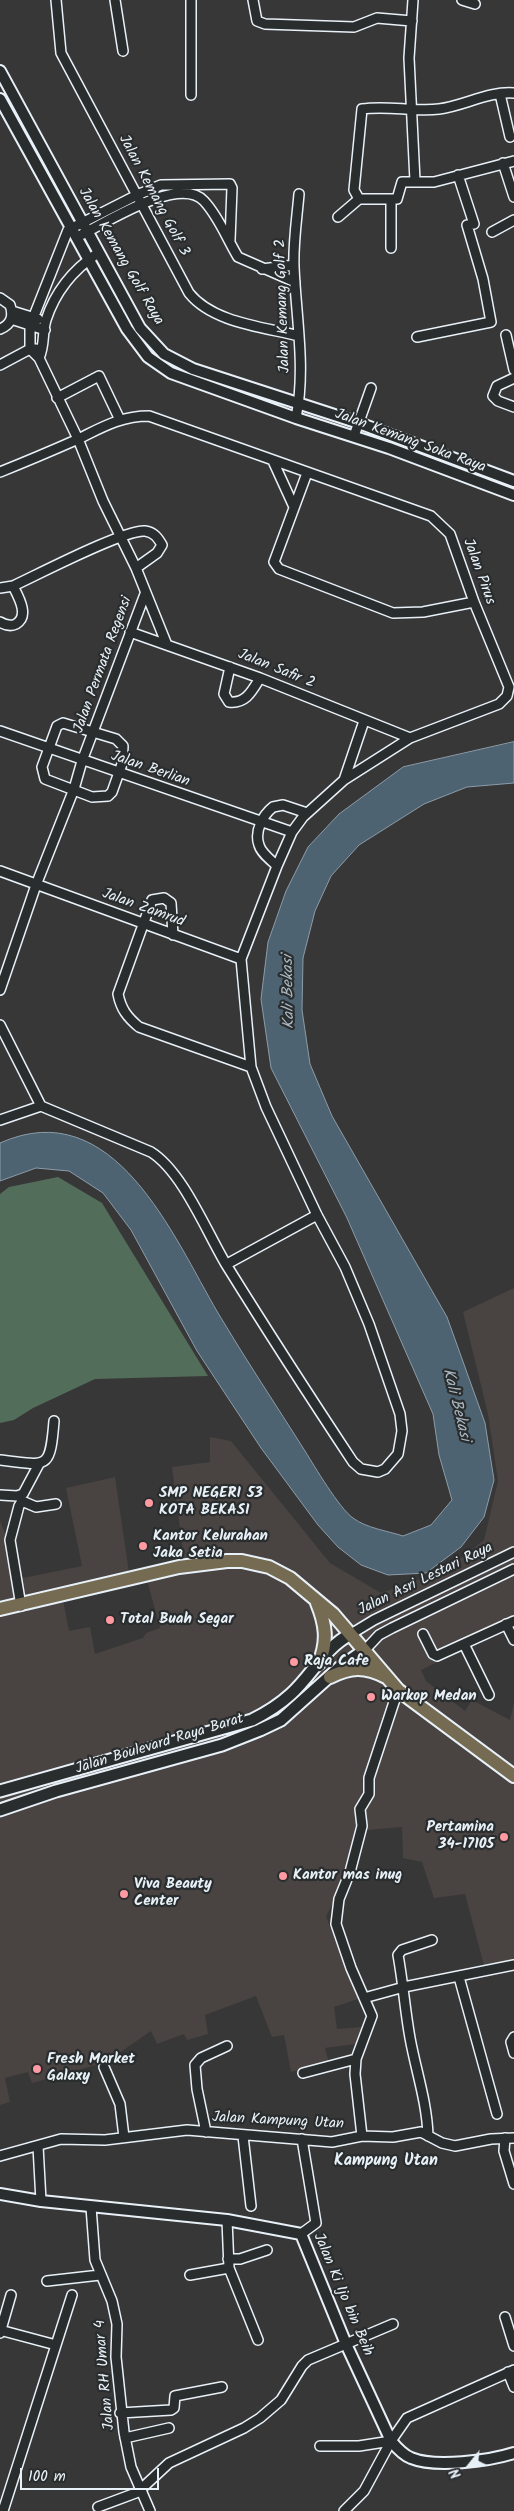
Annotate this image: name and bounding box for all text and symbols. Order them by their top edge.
street label: Jalan Kemang Golf 3 [114,132,192,260]
street label: Jalan Kemang Golf Raya [73,185,167,329]
street label: Jalan Kemang Golf 2 [273,238,295,374]
street label: Jalan Kemang Soka Raya [332,406,488,478]
street label: Jalan Pirus [458,536,498,608]
street label: Jalan Permata Regensi [71,594,137,736]
street label: Jalan Safir 2 [235,646,317,694]
street label: Jalan Berlian [108,748,192,792]
street label: Jalan Zamrud [99,886,187,932]
water label: Kali Bekasi [280,955,300,1029]
water label: Kali Bekasi [437,1367,473,1443]
place label: SMP NEGERI 53 KOTA BEKASI [159,1485,263,1520]
marker: SMP NEGERI 53 KOTA BEKASI [143,1497,155,1509]
place label: Kantor Kelurahan Jaka Setia [153,1528,268,1563]
marker: Kantor Kelurahan Jaka Setia [137,1540,149,1552]
street label: Jalan Asri Lestari Raya [356,1540,496,1620]
place label: Total Buah Segar [120,1611,234,1629]
marker: Total Buah Segar [104,1614,116,1626]
place label: Raja Cafe [304,1653,369,1671]
marker: Raja Cafe [288,1656,300,1668]
place label: Warkop Medan [381,1688,477,1706]
marker: Warkop Medan [365,1691,377,1703]
street label: Jalan Boulevard Raya Barat [74,1711,246,1779]
place label: Pertamina 34-17105 [426,1819,494,1854]
marker: Pertamina 34-17105 [498,1831,510,1843]
place label: Kantor mas inug [293,1867,402,1885]
marker: Kantor mas inug [277,1870,289,1882]
place label: Viva Beauty Center [134,1876,212,1911]
marker: Viva Beauty Center [118,1888,130,1900]
place label: Fresh Market Galaxy [47,2051,135,2086]
marker: Fresh Market Galaxy [31,2063,43,2075]
street label: Jalan Kampung Utan [212,2110,344,2134]
district label: Kampung Utan [334,2152,438,2172]
street label: Jalan Ki Ijo bin Beih [308,2231,376,2359]
street label: Jalan RH Umar 4 [92,2319,120,2431]
north arrow [444,2441,494,2491]
scale bar [22,2458,161,2490]
text: N [444,2464,468,2482]
text: 100 m [28,2465,66,2489]

